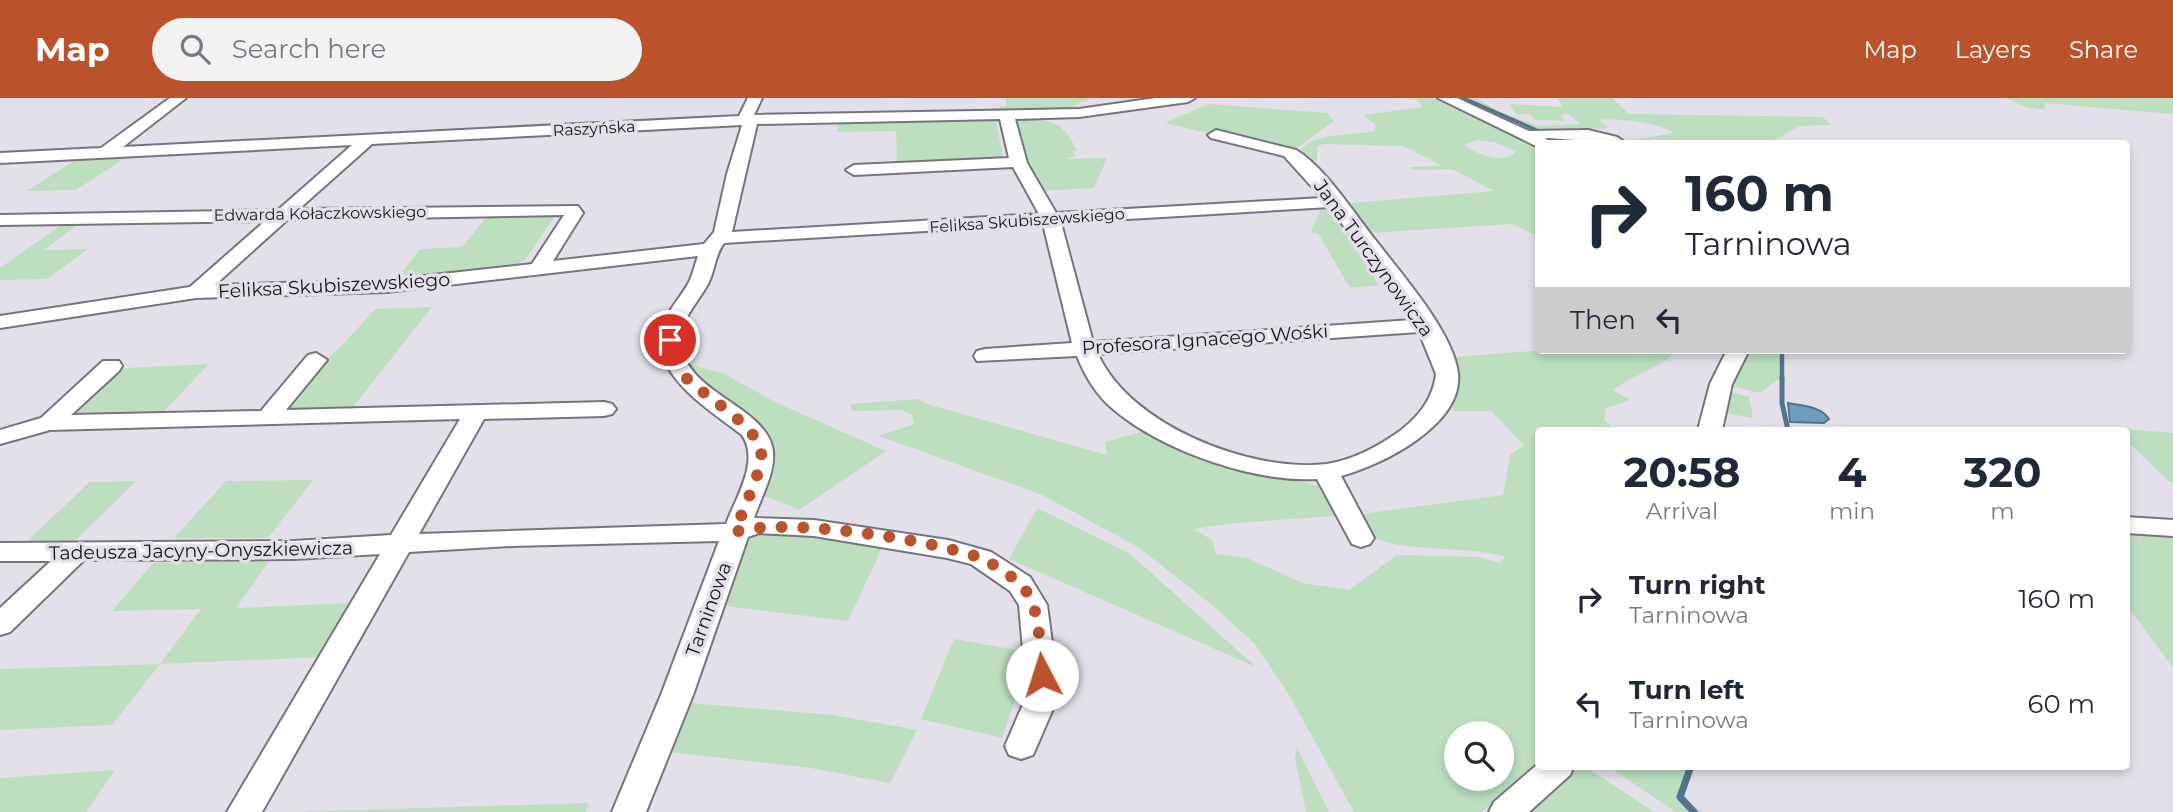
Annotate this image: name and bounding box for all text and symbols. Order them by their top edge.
search box [152,18,642,81]
text: Map [35,29,110,69]
icon: search [176,30,214,68]
text: Search here [232,33,386,65]
text: Map [1863,35,1917,64]
text: Layers [1955,35,2031,64]
text: Share [2069,35,2138,64]
street label: Raszyńska [552,117,636,140]
text: 160 m [1685,164,1834,223]
icon: right [1570,168,1661,259]
street label: Jana Turczynowicza [1308,174,1438,341]
street label: Edwarda Kołaczkowskiego [214,202,426,225]
street label: Feliksa Skubiszewskiego [929,204,1125,237]
text: Tarninowa [1685,224,1852,263]
street label: Feliksa Skubiszewskiego [217,268,451,303]
icon: left [1650,301,1688,339]
text: Then [1570,304,1636,336]
pin [640,310,700,370]
street label: Profesora Ignacego Wośki [1081,319,1329,360]
icon: arrive [651,321,689,359]
text: 20:58 [1623,446,1740,498]
text: 4 [1838,446,1867,498]
text: 320 [1964,446,2042,498]
text: Arrival [1646,497,1718,525]
text: min [1829,497,1875,525]
text: m [1990,497,2015,525]
street label: Tadeusza Jacyny-Onyszkiewicza [49,536,353,565]
street label: Tarninowa [681,559,736,660]
text: Turn right [1629,569,1765,601]
icon: right [1570,580,1608,618]
text: 160 m [2018,583,2095,615]
text: Tarninowa [1629,601,1749,629]
position arrow [1005,638,1079,712]
text: Turn left [1629,674,1745,706]
icon: left [1570,685,1608,723]
text: 60 m [2028,688,2095,720]
text: Tarninowa [1629,706,1749,734]
map controls [1444,721,1514,791]
button: search [1444,721,1514,791]

